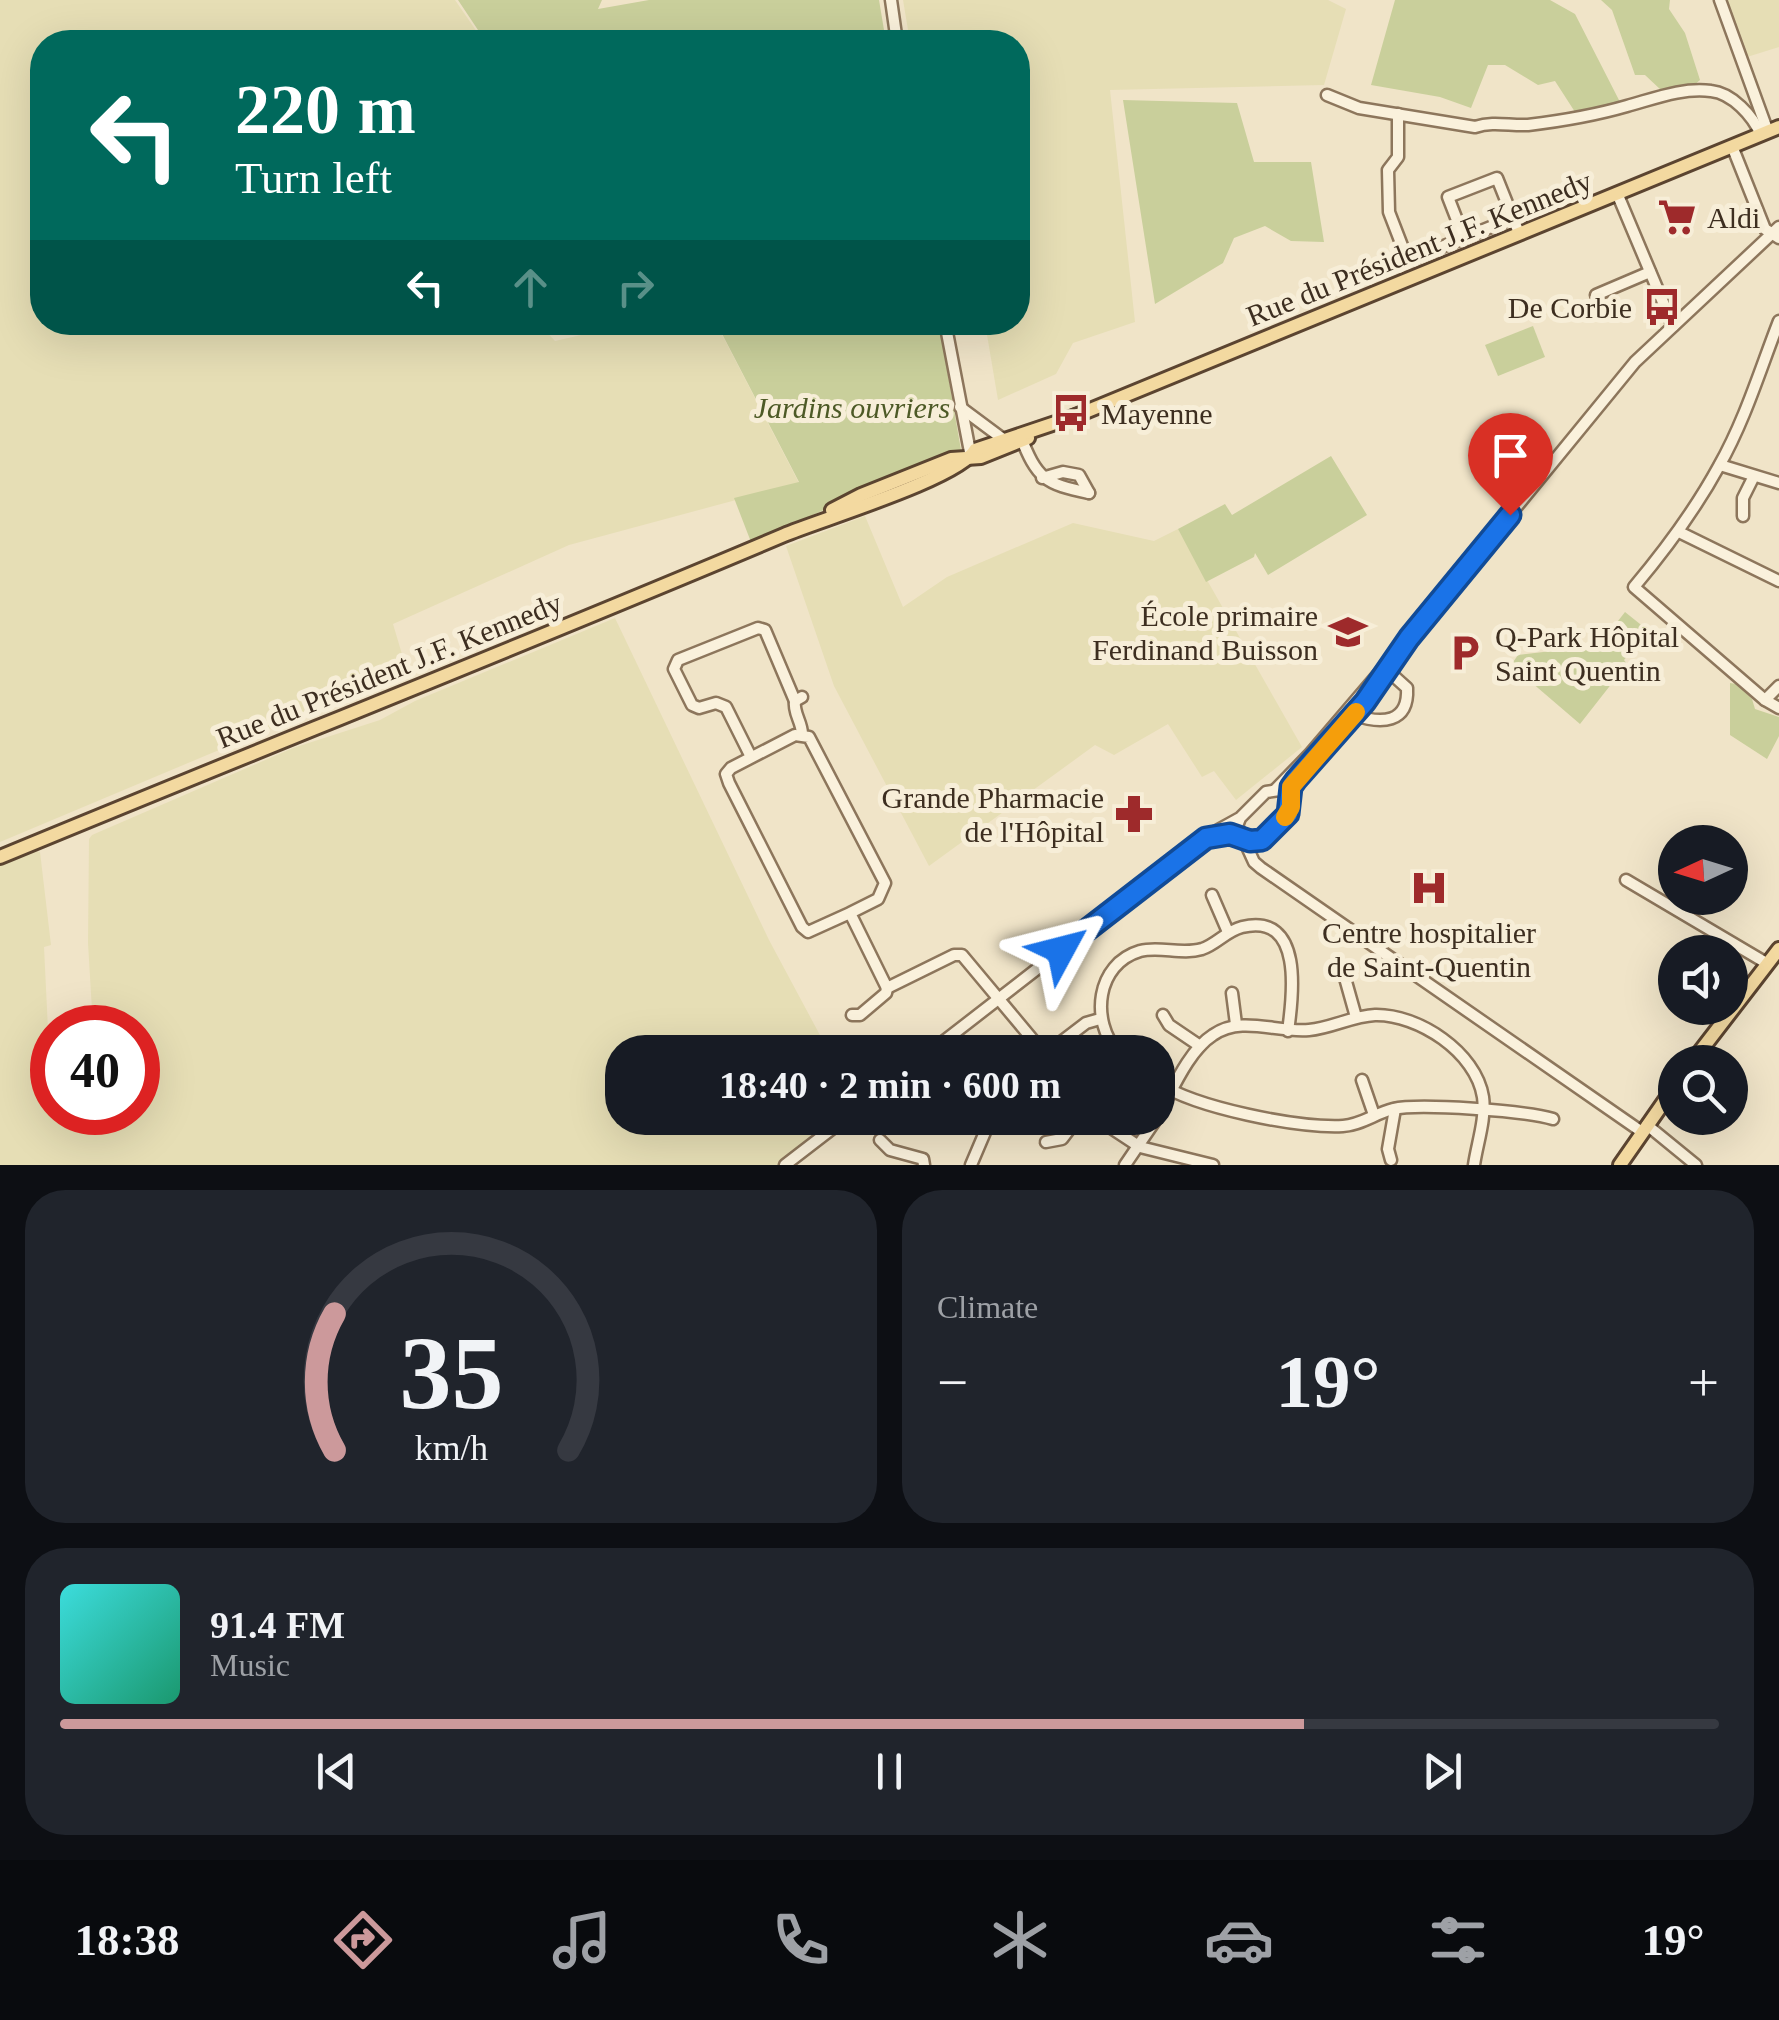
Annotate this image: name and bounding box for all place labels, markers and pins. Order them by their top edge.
supermarket icon: Aldi [1656,196,1698,238]
place label: Aldi [1707,201,1760,234]
bus stop icon: De Corbie [1641,286,1683,328]
place label: De Corbie [1508,291,1632,324]
bus stop icon: Mayenne [1050,392,1092,434]
place label: Mayenne [1101,397,1213,430]
pin [1468,413,1553,516]
place label: École primaire Ferdinand Buisson [1092,599,1318,666]
school or university icon: École primaire Ferdinand Buisson [1327,611,1369,653]
place label: Q-Park Hôpital Saint Quentin [1495,620,1679,687]
parking icon: Q-Park Hôpital Saint Quentin [1444,632,1486,674]
place label: Grande Pharmacie de l'Hôpital [882,781,1104,848]
pharmacy icon: Grande Pharmacie de l'Hôpital [1113,793,1155,835]
hospital icon: Centre hospitalier de Saint-Quentin [1408,867,1450,909]
place label: Centre hospitalier de Saint-Quentin [1322,916,1536,983]

